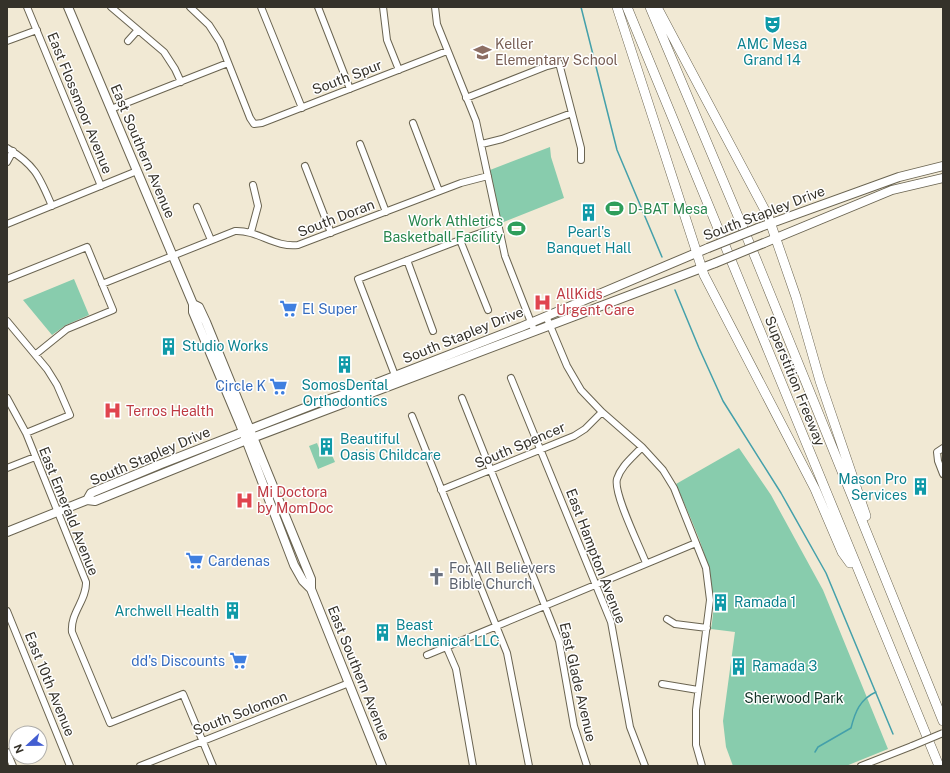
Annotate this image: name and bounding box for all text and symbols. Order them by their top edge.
theatre icon: AMC Mesa Grand 14 [762,14,782,34]
street label: East Flossmoor Avenue [44,30,116,176]
place label: Keller Elementary School [495,36,618,68]
place label: AMC Mesa Grand 14 [737,36,807,68]
school or university icon: Keller Elementary School [472,42,492,62]
street label: South Spur [310,56,384,98]
street label: East Southern Avenue [108,82,179,220]
street label: South Stapley Drive [701,182,827,244]
street label: South Doran [295,196,377,240]
sports icon: D-BAT Mesa [605,199,625,219]
place label: D-BAT Mesa [628,201,708,217]
building icon: Pearl's Banquet Hall [579,202,599,222]
place label: Work Athletics Basketball Facility [383,213,503,245]
sports icon: Work Athletics Basketball Facility [506,219,526,239]
place label: Pearl's Banquet Hall [547,224,631,256]
place label: AllKids Urgent Care [556,286,635,318]
hospital icon: AllKids Urgent Care [533,292,553,312]
supermarket icon: El Super [279,299,299,319]
place label: El Super [302,301,358,317]
street label: South Stapley Drive [400,303,526,367]
street label: Superstition Freeway [762,314,829,449]
building icon: Studio Works [159,336,179,356]
place label: Studio Works [182,338,268,354]
building icon: SomosDental Orthodontics [335,355,355,375]
supermarket icon: Circle K [269,376,289,396]
place label: SomosDental Orthodontics [301,377,389,409]
place label: Circle K [215,378,266,394]
hospital icon: Terros Health [103,401,123,421]
place label: Terros Health [126,403,214,419]
street label: South Spencer [472,419,568,471]
street label: South Stapley Drive [88,423,213,489]
place label: Beautiful Oasis Childcare [340,431,441,463]
building icon: Beautiful Oasis Childcare [317,437,337,457]
street label: East Emerald Avenue [36,444,102,578]
place label: Mason Pro Services [838,471,907,503]
building icon: Mason Pro Services [910,477,930,497]
place label: Mi Doctora by MomDoc [257,484,334,516]
street label: East Hampton Avenue [563,486,629,626]
hospital icon: Mi Doctora by MomDoc [234,490,254,510]
supermarket icon: Cardenas [185,551,205,571]
place label: Cardenas [208,553,270,569]
place label: For All Believers Bible Church [449,560,556,592]
church icon: For All Believers Bible Church [426,566,446,586]
building icon: Ramada 1 [711,592,731,612]
place label: Ramada 1 [734,594,796,610]
building icon: Archwell Health [222,601,242,621]
place label: Archwell Health [115,603,219,619]
street label: East Southern Avenue [325,603,393,743]
place label: Beast Mechanical LLC [396,617,500,649]
street label: East Glade Avenue [556,621,600,743]
building icon: Beast Mechanical LLC [373,623,393,643]
street label: East 10th Avenue [22,629,78,739]
supermarket icon: dd's Discounts [228,651,248,671]
place label: dd's Discounts [131,653,225,669]
building icon: Ramada 3 [729,656,749,676]
place label: Ramada 3 [752,658,817,674]
street label: South Solomon [191,688,289,738]
park label: Sherwood Park [744,690,844,706]
north arrow [8,725,48,765]
text: N [12,743,26,755]

